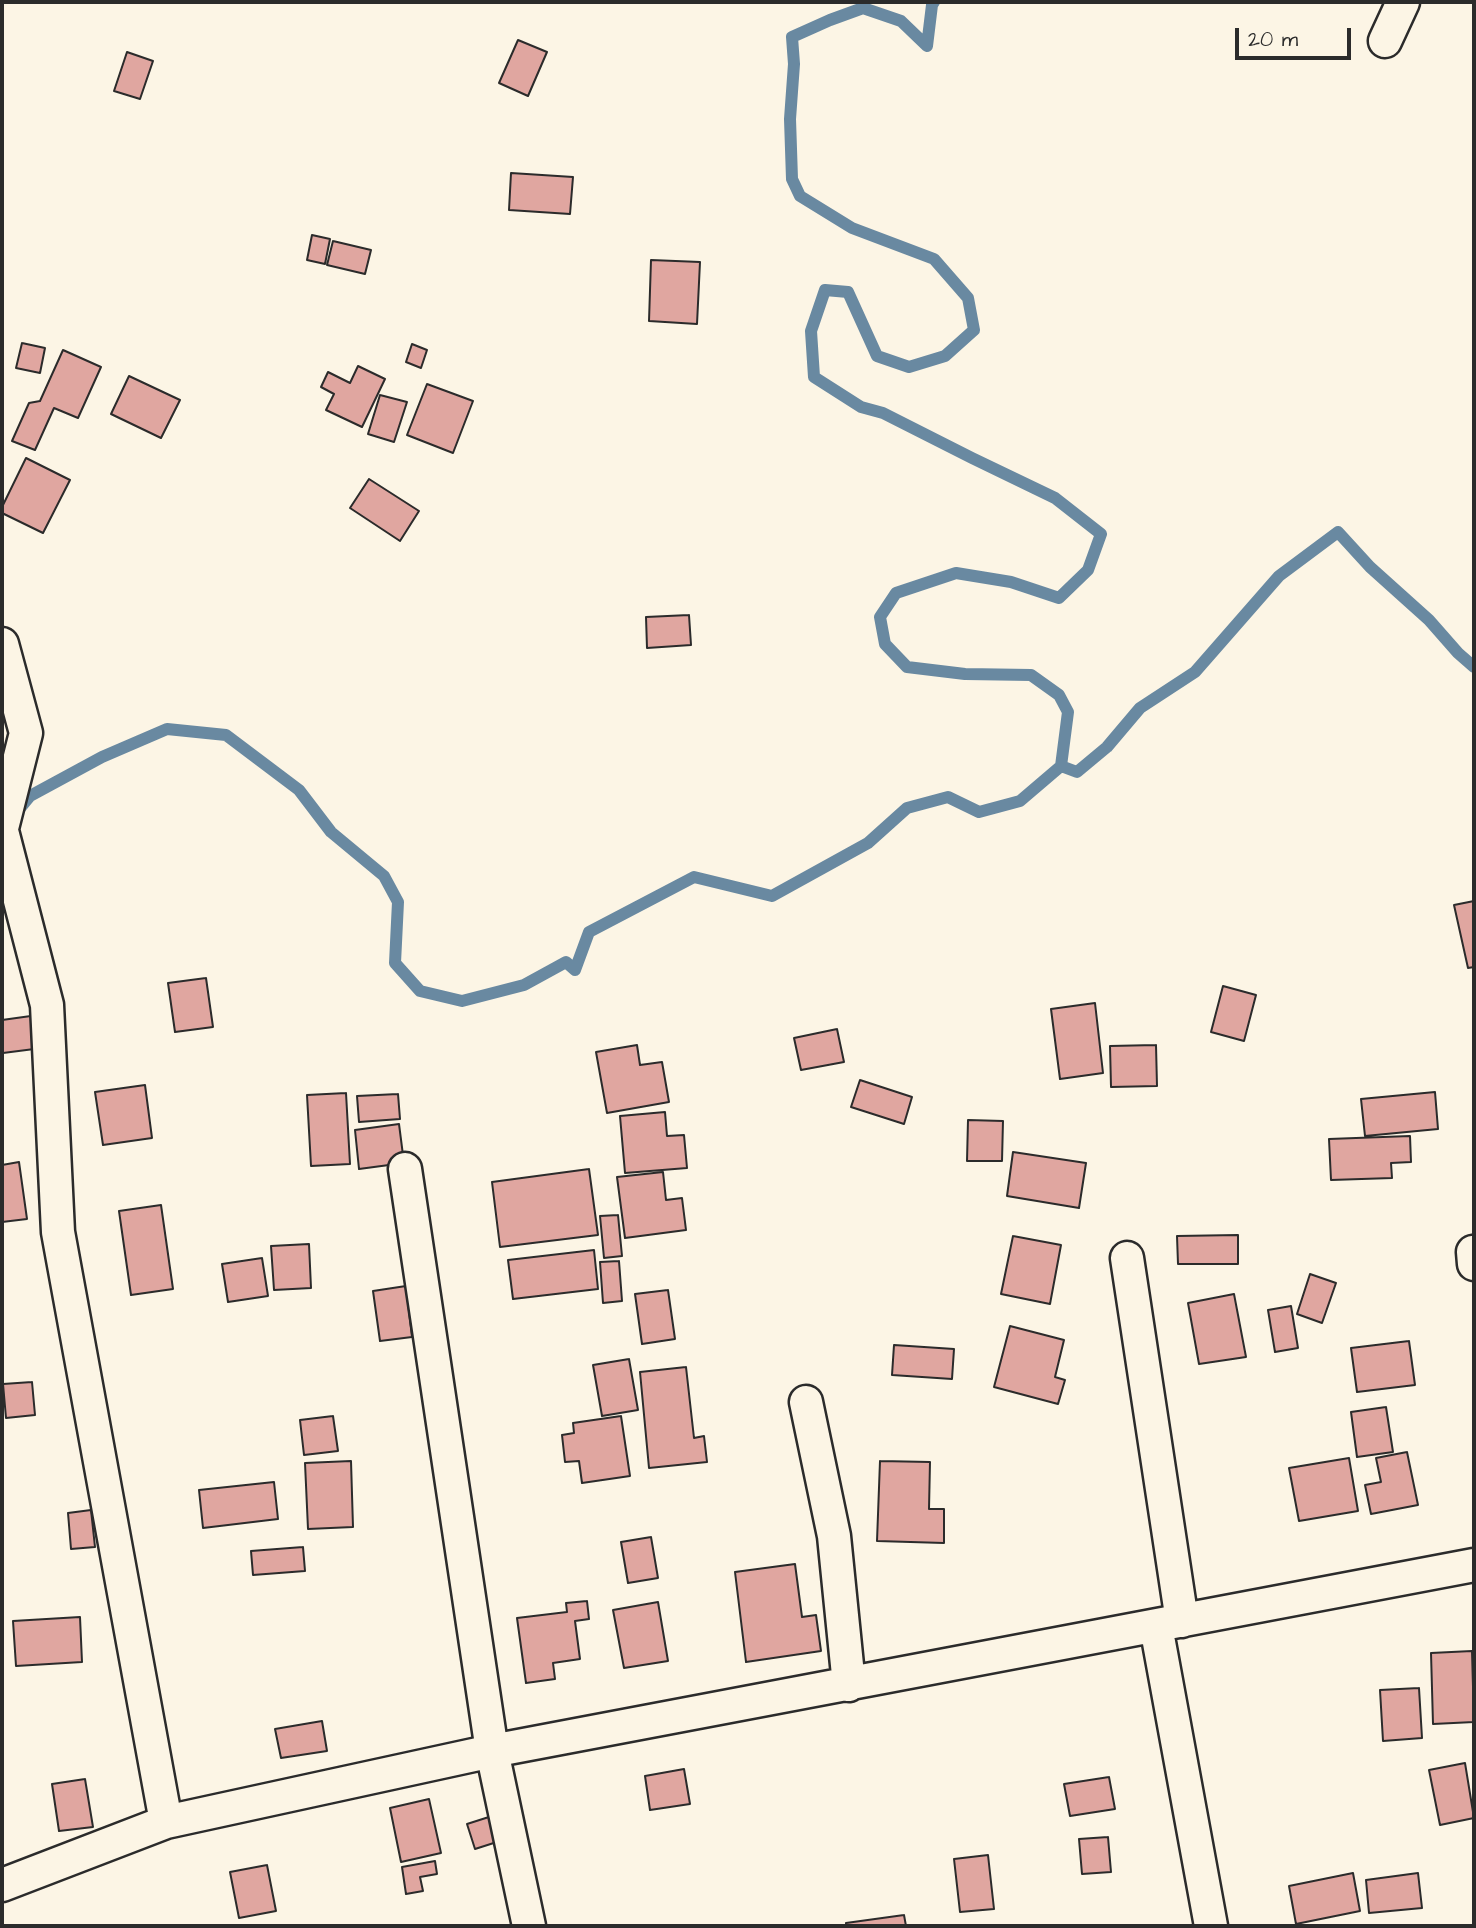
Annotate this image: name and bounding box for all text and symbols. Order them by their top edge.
scale bar [1238,14,1354,58]
text: 20 m [1248,25,1298,54]

